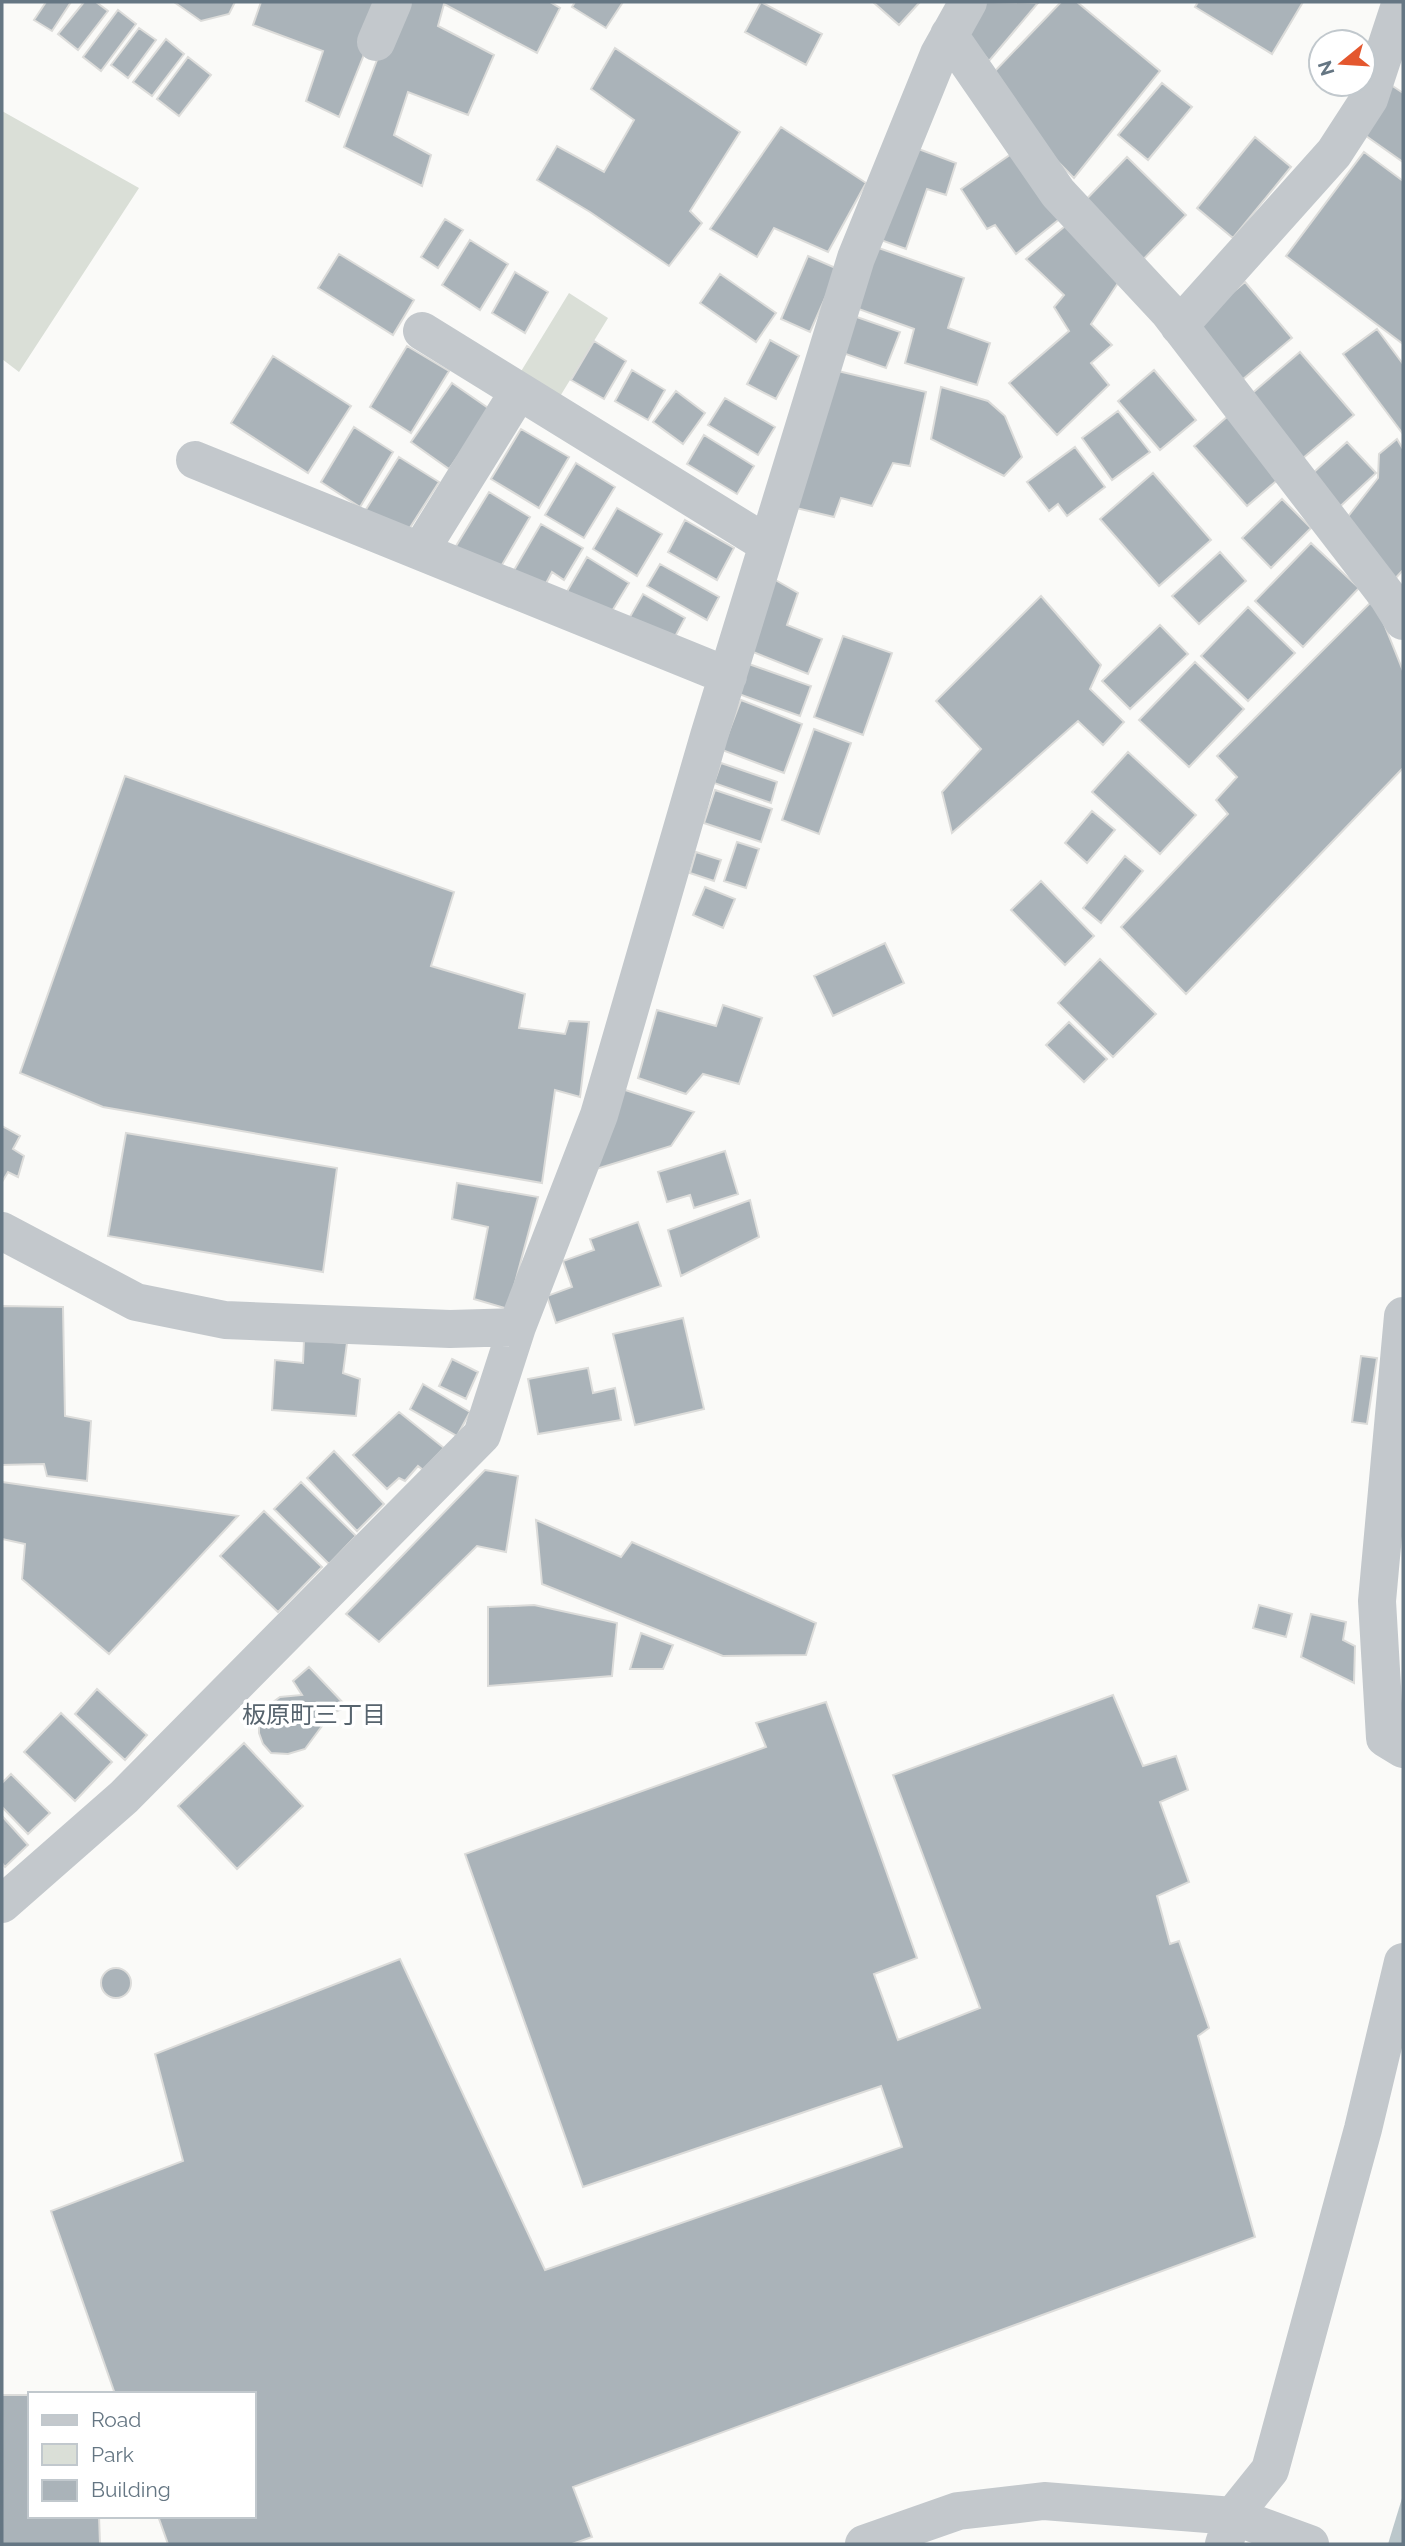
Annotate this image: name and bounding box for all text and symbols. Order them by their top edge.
north arrow [1307,28,1377,98]
text: N [1313,58,1339,79]
district label: 板原町三丁目 [242,1700,386,1729]
legend [28,2392,256,2518]
text: Road [91,2407,141,2432]
text: Park [91,2442,134,2467]
text: Building [91,2477,171,2502]

